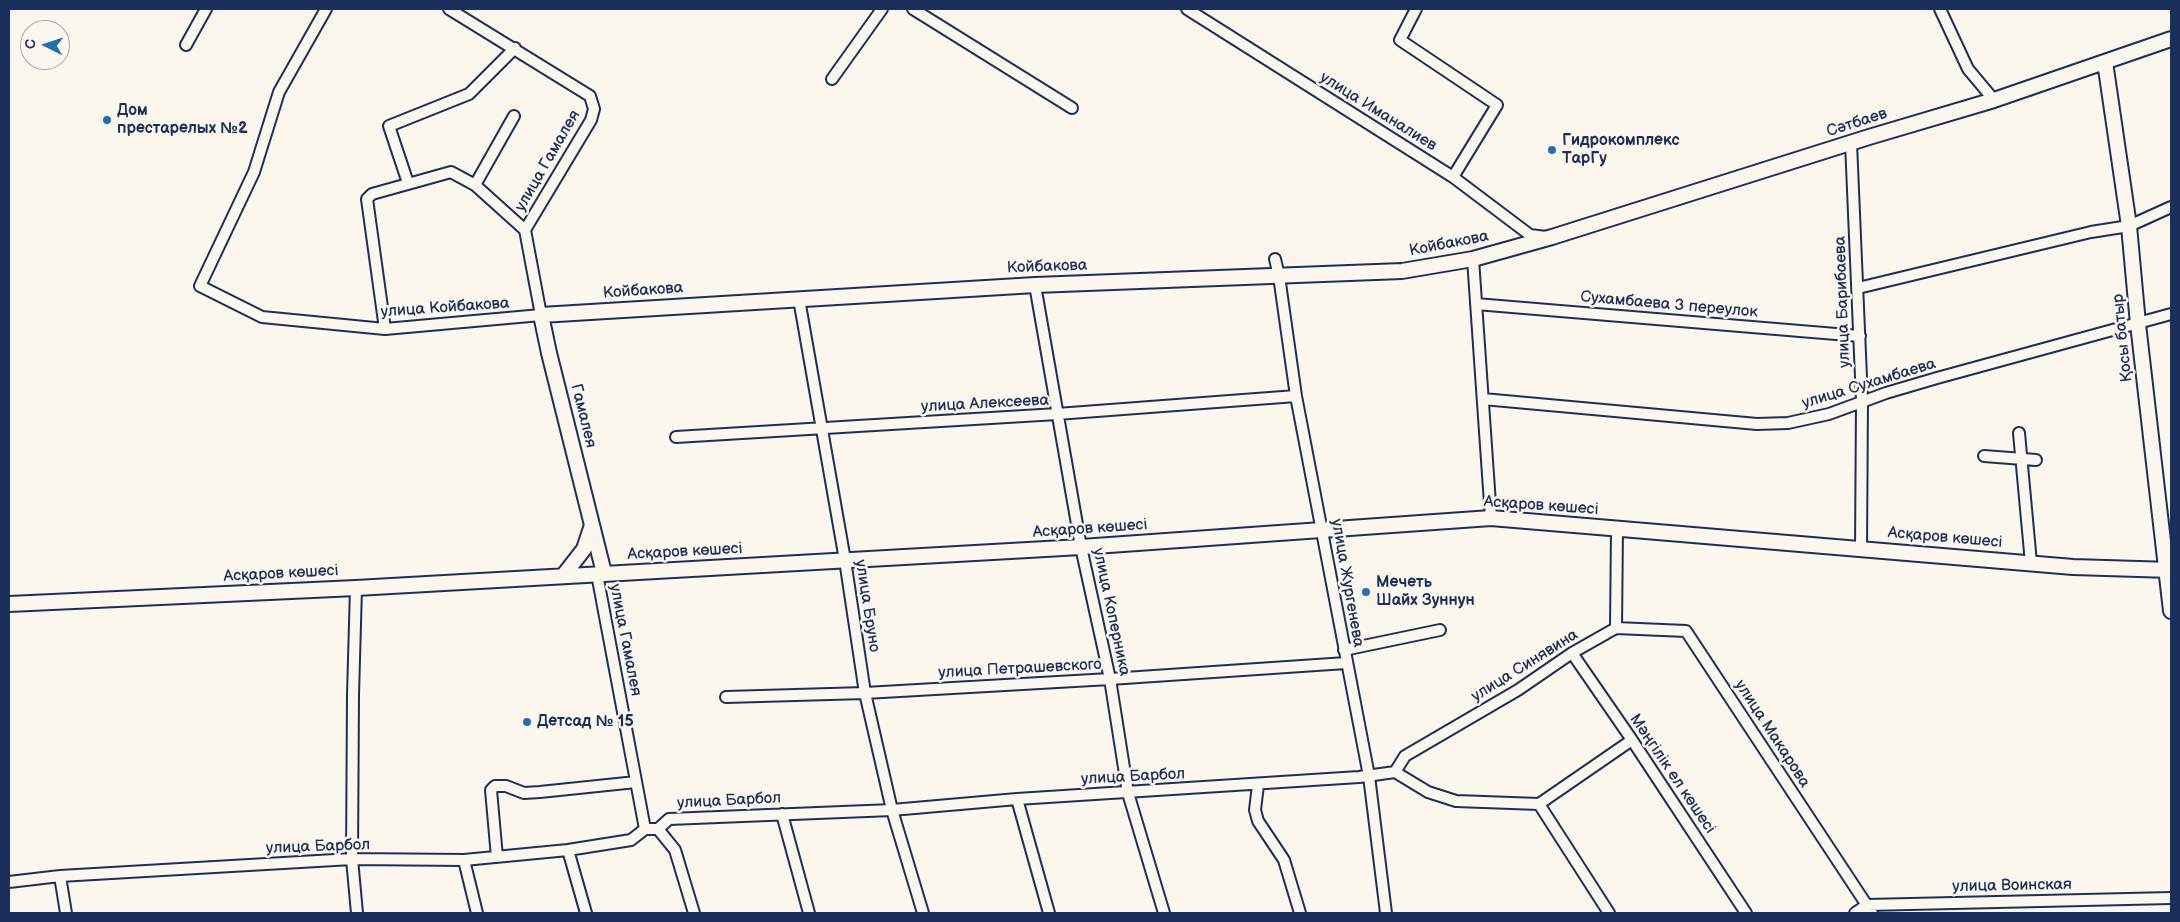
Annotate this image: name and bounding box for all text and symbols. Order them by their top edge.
north arrow [20,20,70,70]
text: С [22,39,39,49]
street label: улица Иманалиев [1316,68,1440,156]
place label: Дом престарелых №2 [117,101,248,139]
street label: Сәтбаев [1824,104,1890,142]
street label: улица Гамалея [511,107,585,215]
marker: Дом престарелых №2 [101,114,113,126]
place label: Гидрокомплекс ТарГу [1562,131,1680,169]
marker: Гидрокомплекс ТарГу [1546,144,1558,156]
street label: Койбакова [1408,227,1490,261]
street label: улица Барибаева [1831,236,1855,368]
street label: Койбакова [1006,256,1088,278]
street label: Койбакова [602,279,684,303]
street label: Сухамбаева 3 переулок [1579,288,1759,322]
street label: Қосы батыр [2109,293,2137,383]
street label: улица Койбакова [380,294,510,322]
street label: улица Сухамбаева [1800,355,1938,413]
street label: Гамалея [566,382,600,450]
street label: улица Алексеева [921,391,1049,417]
street label: Асқаров көшесі [1483,492,1599,520]
street label: Асқаров көшесі [1032,515,1148,543]
street label: улица Жургенева [1326,517,1368,649]
street label: Асқаров көшесі [1887,523,2003,553]
street label: Асқаров көшесі [627,539,743,565]
street label: улица Коперника [1088,546,1134,678]
street label: улица Бруно [850,558,884,654]
street label: Асқаров көшесі [223,561,339,587]
place label: Мечеть Шайх Зуннун [1376,573,1475,611]
street label: улица Гамалея [605,582,645,698]
marker: Мечеть Шайх Зуннун [1360,586,1372,598]
street label: улица Синявина [1468,626,1582,706]
street label: улица Петрашевского [938,655,1102,683]
street label: улица Макарова [1730,677,1814,791]
street label: Мәңгілік ел көшесі [1625,711,1719,837]
place label: Детсад № 15 [537,712,634,732]
marker: Детсад № 15 [521,716,533,728]
street label: улица Барбол [1080,765,1186,789]
street label: улица Барбол [676,789,782,813]
street label: улица Барбол [266,836,370,858]
street label: улица Воинская [1952,875,2072,897]

